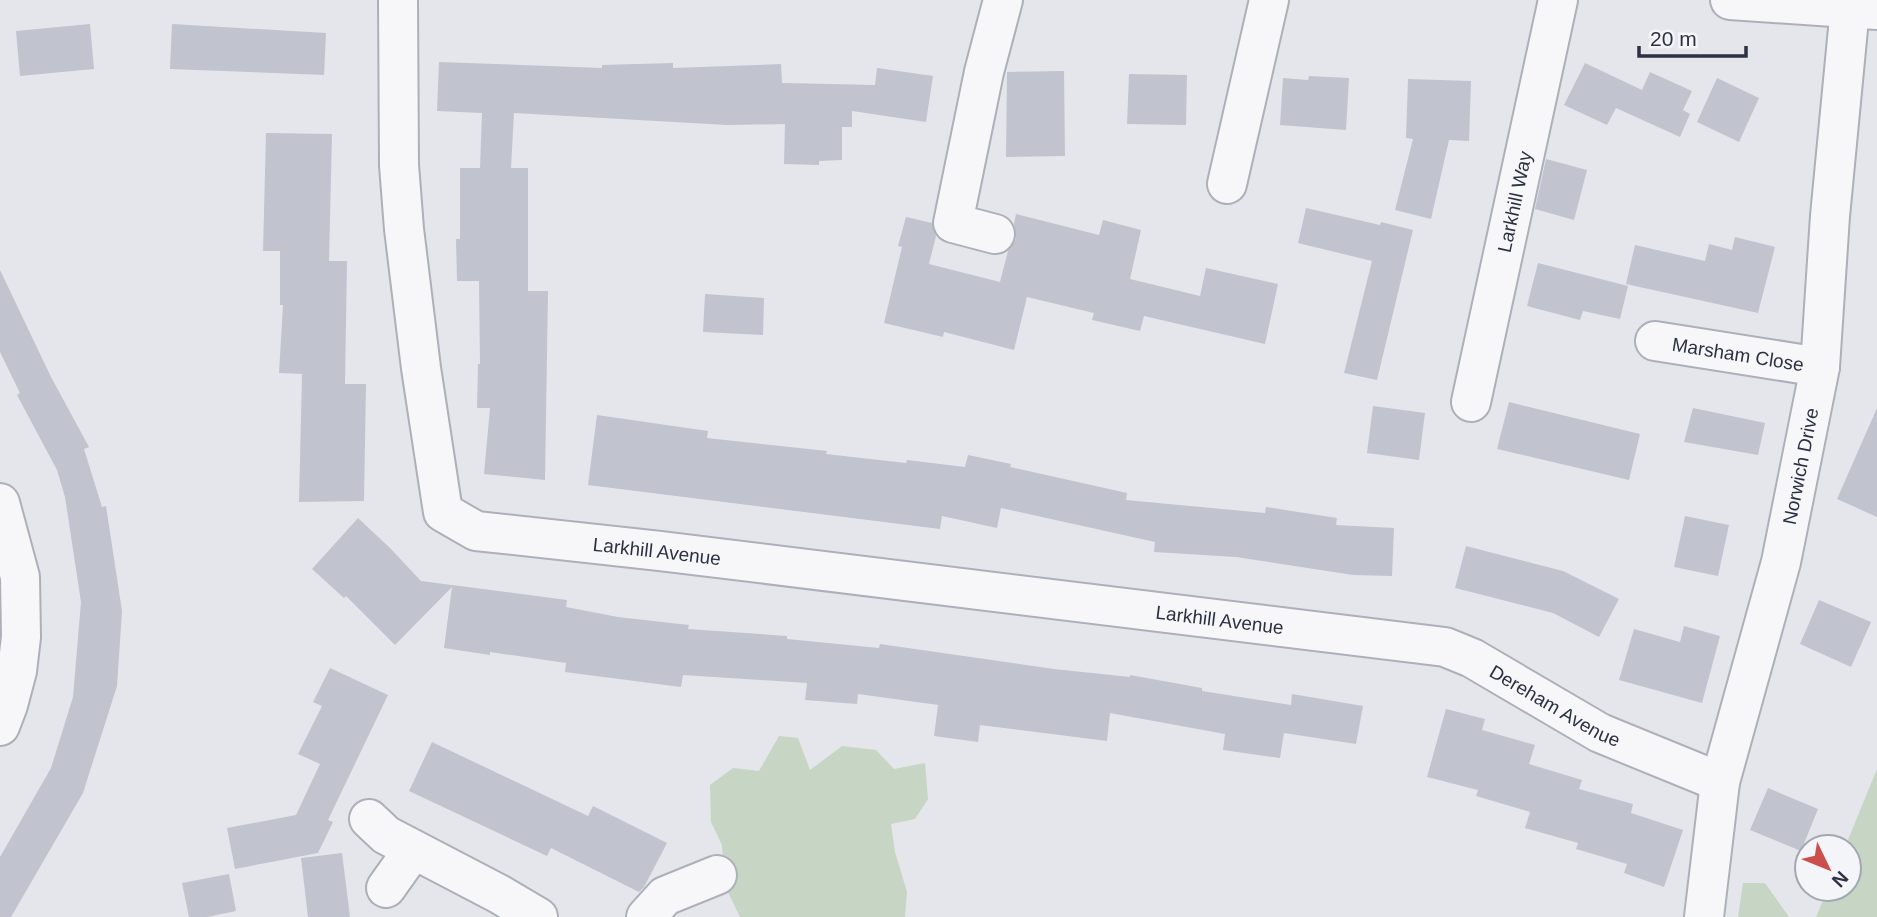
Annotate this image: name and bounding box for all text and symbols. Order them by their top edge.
scale bar [1639,14,1746,58]
text: 20 m [1650,27,1697,50]
street label: Larkhill Way [1493,149,1536,254]
street label: Marsham Close [1671,333,1805,375]
street label: Norwich Drive [1778,406,1822,526]
street label: Larkhill Avenue [592,533,722,569]
street label: Larkhill Avenue [1155,601,1285,638]
street label: Dereham Avenue [1486,660,1623,751]
north arrow [1793,833,1863,903]
text: N [1828,867,1852,891]

